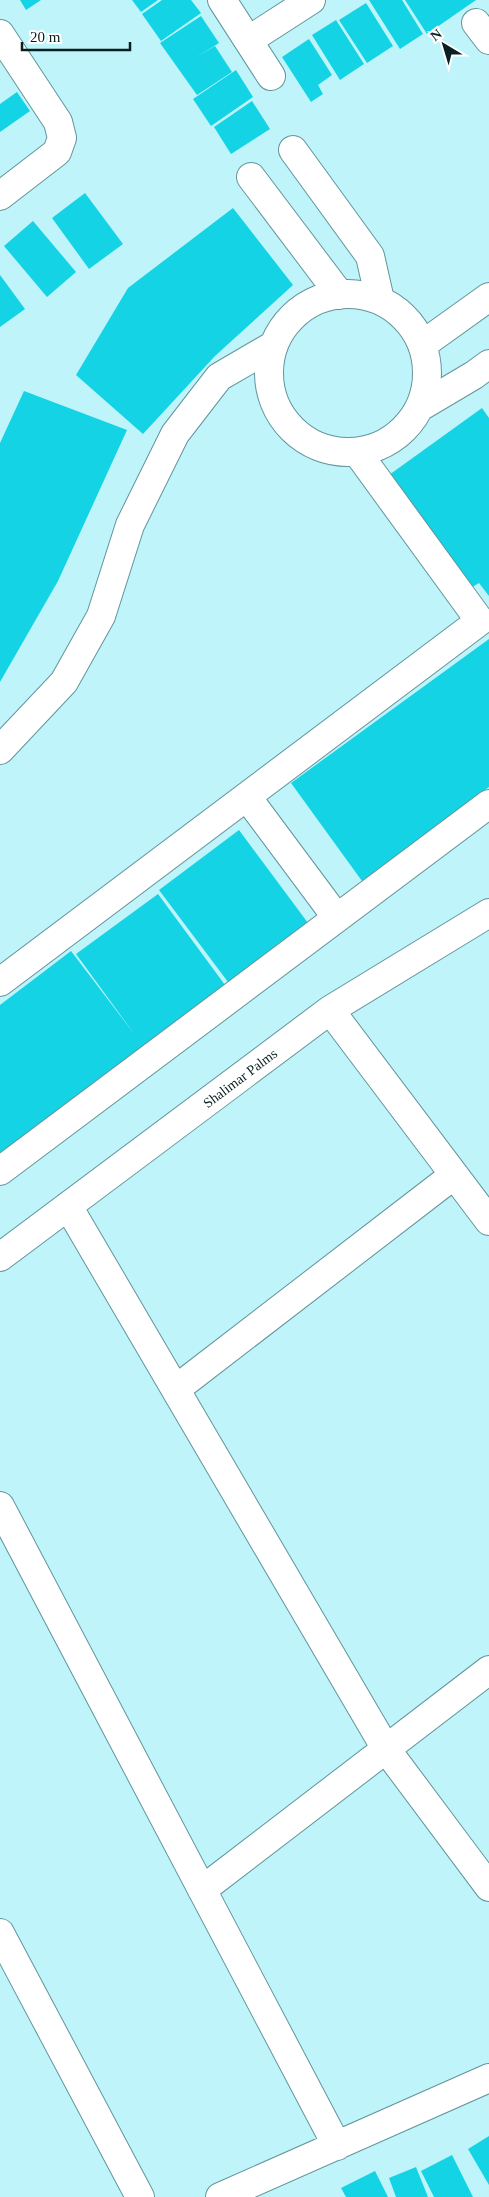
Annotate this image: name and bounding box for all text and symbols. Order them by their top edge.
scale bar [22,20,130,52]
north arrow [419,20,469,70]
text: N [428,26,445,44]
text: 20 m [30,29,61,45]
street label: Shalimar Palms [201,1046,280,1111]

